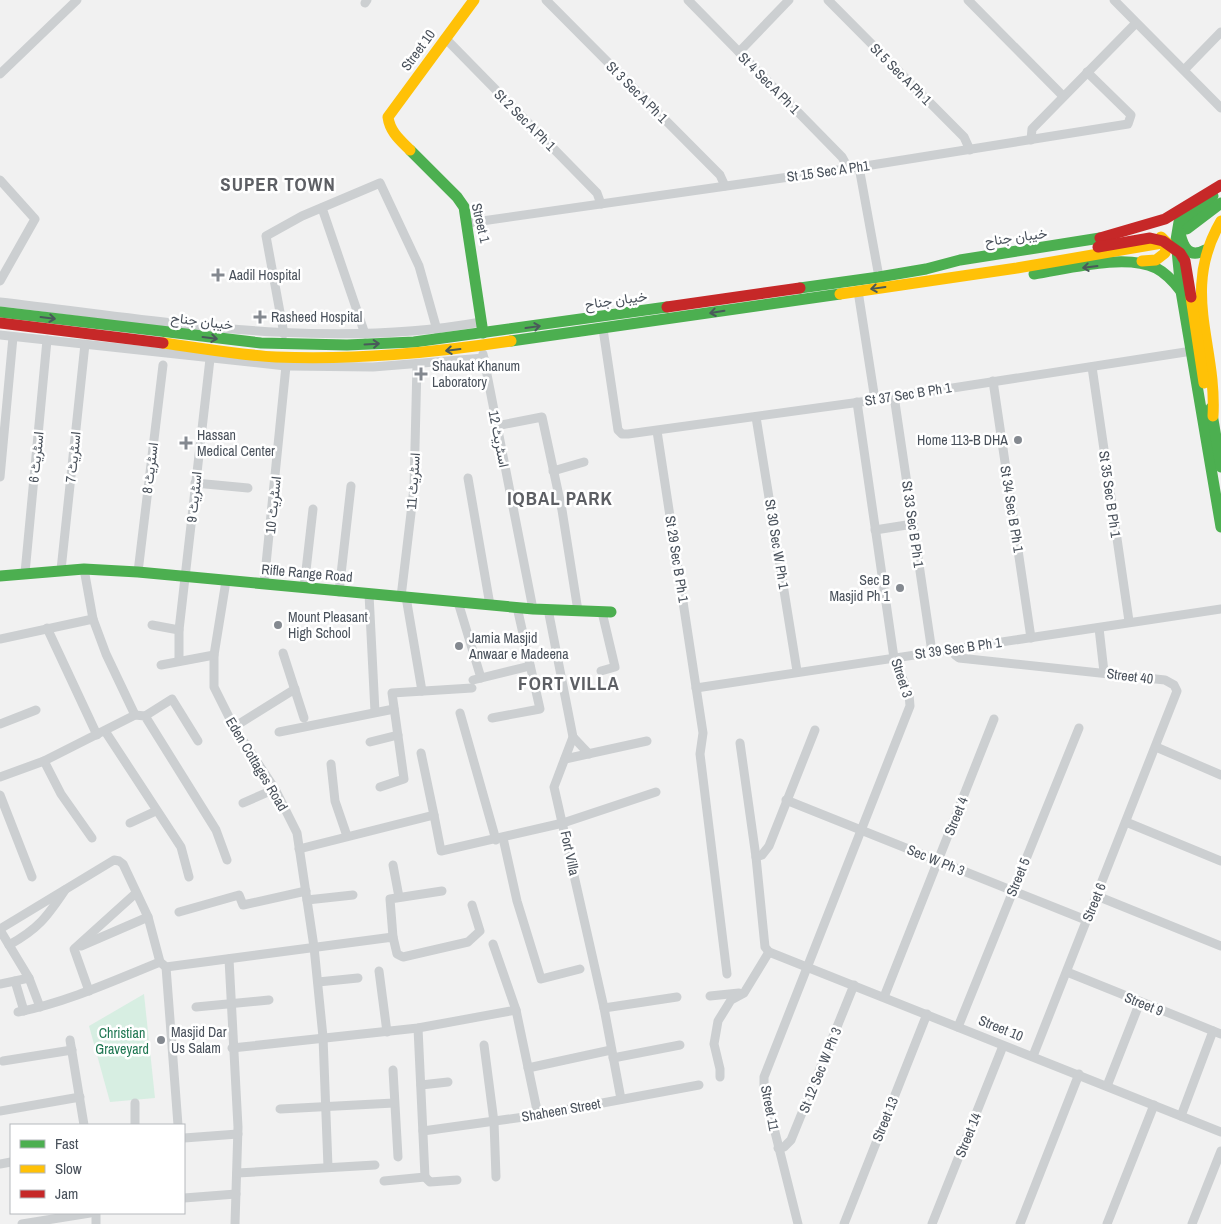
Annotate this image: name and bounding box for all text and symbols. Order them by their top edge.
street label: Street 10 [397,26,439,74]
street label: St 5 Sec A Ph 1 [866,39,936,109]
street label: St 4 Sec A Ph 1 [734,48,804,118]
street label: St 3 Sec A Ph 1 [602,57,672,127]
street label: St 2 Sec A Ph 1 [490,85,560,155]
street label: St 15 Sec A Ph1 [786,156,871,186]
district label: SUPER TOWN [220,171,336,197]
street label: Street 1 [468,201,494,245]
street label: خیبان جناح [984,224,1049,252]
one-way arrow [1082,262,1098,272]
place label: Aadil Hospital [228,266,300,284]
marker: Aadil Hospital [211,268,225,282]
one-way arrow [870,283,886,293]
street label: خیبان جناح [584,287,649,315]
one-way arrow [710,307,726,317]
street label: خیبان جناح [170,308,234,336]
place label: Rasheed Hospital [271,308,362,326]
marker: Rasheed Hospital [253,310,267,324]
one-way arrow [40,313,56,323]
one-way arrow [525,321,541,331]
one-way arrow [201,333,217,343]
one-way arrow [364,339,380,349]
one-way arrow [445,345,461,355]
place label: Shaukat Khanum Laboratory [432,357,520,391]
marker: Shaukat Khanum Laboratory [414,367,428,381]
street label: St 37 Sec B Ph 1 [863,378,953,410]
street label: اسٹریٹ 12 [485,409,513,469]
place label: Hassan Medical Center [197,426,275,460]
street label: اسٹریٹ 6 [24,431,48,483]
street label: اسٹریٹ 7 [61,431,85,483]
place label: Home 113-B DHA [917,431,1008,449]
marker: Home 113-B DHA [1012,434,1024,446]
marker: Hassan Medical Center [179,436,193,450]
street label: اسٹریٹ 8 [138,441,162,495]
street label: St 35 Sec B Ph 1 [1095,449,1125,539]
street label: اسٹریٹ 11 [402,452,424,510]
street label: St 34 Sec B Ph 1 [996,464,1028,554]
street label: اسٹریٹ 9 [182,471,206,523]
street label: اسٹریٹ 10 [261,475,285,535]
street label: St 33 Sec B Ph 1 [898,479,928,569]
district label: IQBAL PARK [507,485,613,511]
street label: St 30 Sec W Ph 1 [761,498,793,591]
street label: St 29 Sec B Ph 1 [661,514,693,604]
street label: Rifle Range Road [261,560,353,586]
place label: Sec B Masjid Ph 1 [829,571,891,605]
marker: Sec B Masjid Ph 1 [894,582,906,594]
place label: Mount Pleasant High School [288,608,368,642]
marker: Mount Pleasant High School [272,619,284,631]
place label: Jamia Masjid Anwaar e Madeena [468,629,569,663]
street label: St 39 Sec B Ph 1 [913,633,1003,663]
marker: Jamia Masjid Anwaar e Madeena [453,640,465,652]
street label: Street 3 [887,656,917,700]
street label: Street 40 [1106,664,1154,688]
district label: FORT VILLA [518,670,620,696]
street label: Eden Cottages Road [222,714,292,814]
street label: Street 4 [940,793,972,838]
street label: Fort Villa [556,829,584,878]
street label: Sec W Ph 3 [905,840,967,880]
street label: Street 5 [1002,855,1034,899]
street label: Street 6 [1078,880,1110,924]
street label: Street 9 [1122,988,1166,1020]
street label: Street 10 [976,1011,1026,1045]
place label: Masjid Dar Us Salam [171,1023,227,1057]
park label: Christian Graveyard [95,1024,149,1058]
street label: St 12 Sec W Ph 3 [795,1025,845,1115]
marker: Masjid Dar Us Salam [155,1034,167,1046]
street label: Street 11 [757,1084,783,1133]
street label: Shaheen Street [520,1094,602,1126]
street label: Street 13 [868,1094,902,1144]
street label: Street 14 [951,1109,985,1160]
legend [10,1124,185,1214]
text: Fast [55,1133,79,1154]
text: Slow [55,1158,82,1179]
text: Jam [55,1183,78,1204]

